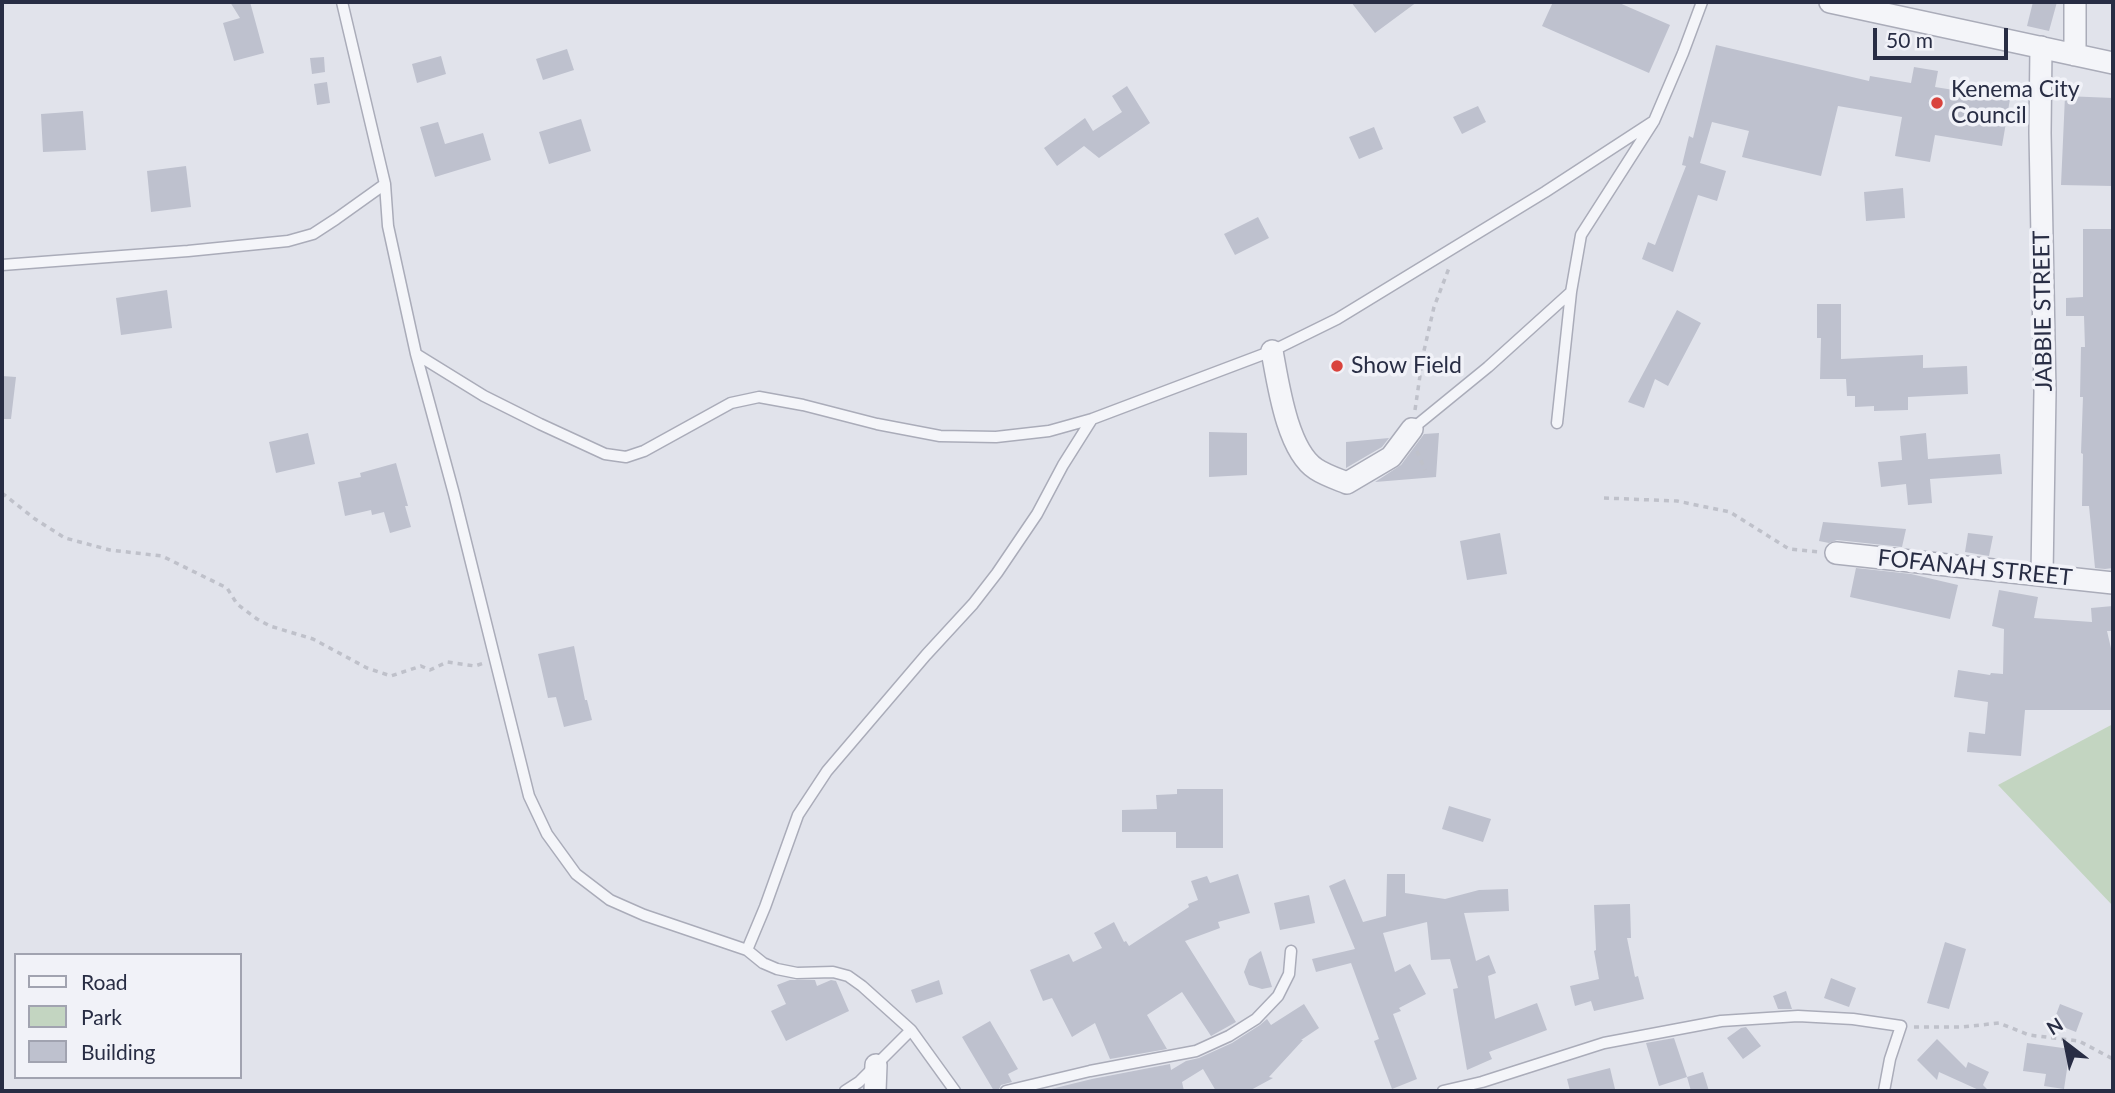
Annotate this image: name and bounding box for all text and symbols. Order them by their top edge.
scale bar [1877,14,2012,58]
text: 50 m [1886,27,1933,52]
place label: Kenema City Council [1951,76,2080,130]
marker: Kenema City Council [1929,95,1945,111]
street label: JABBIE STREET [2028,230,2058,392]
place label: Show Field [1351,352,1462,380]
marker: Show Field [1329,358,1345,374]
street label: FOFANAH STREET [1876,544,2074,592]
legend [14,953,242,1079]
text: Road [81,969,128,994]
text: Park [81,1004,122,1029]
north arrow [2031,1009,2101,1079]
text: N [2042,1012,2067,1039]
text: Building [81,1039,156,1064]

